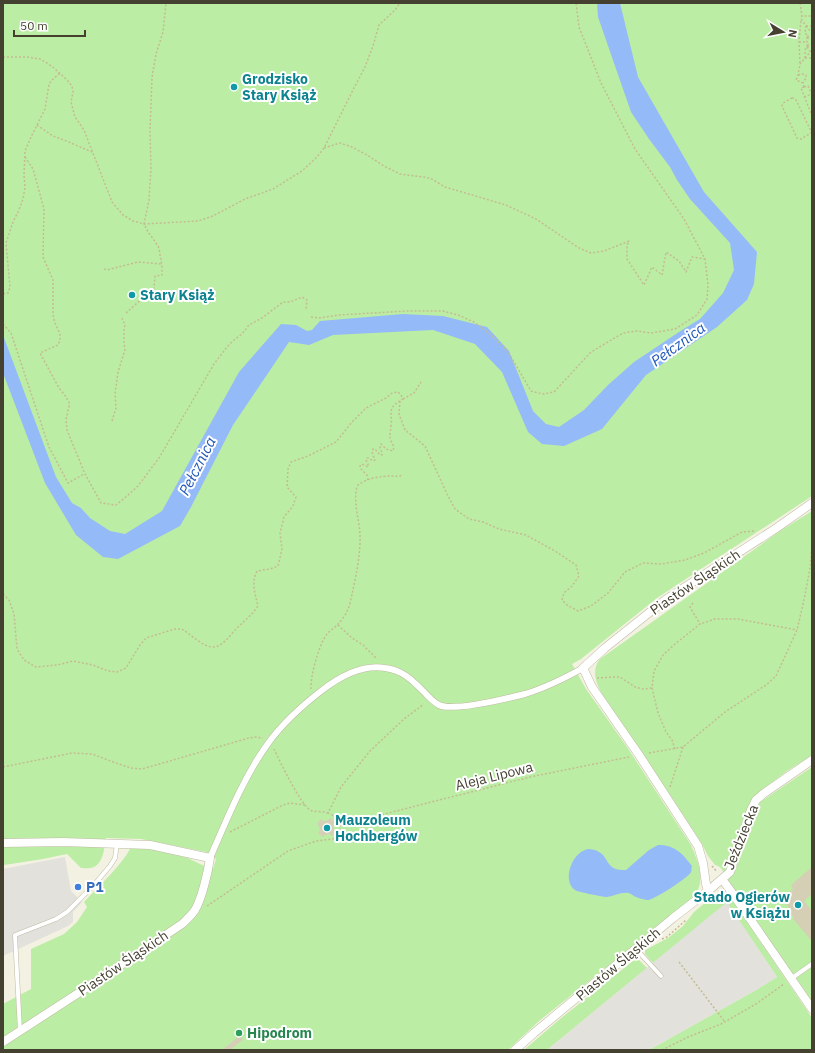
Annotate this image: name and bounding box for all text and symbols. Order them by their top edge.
scale bar [14,12,85,38]
north arrow [763,12,803,52]
text: 50 m [20,18,48,33]
text: N [785,29,800,39]
place label: Grodzisko Stary Książ [242,70,317,104]
marker: Grodzisko Stary Książ [229,82,239,92]
place label: Stary Książ [140,286,215,304]
marker: Stary Książ [127,290,137,300]
water label: Pełcznica [647,318,709,370]
water label: Pełcznica [174,434,220,498]
street label: Piastów Śląskich [646,544,744,619]
street label: Aleja Lipowa [453,758,535,794]
street label: Jeździecka [720,801,762,872]
place label: Mauzoleum Hochbergów [335,811,418,845]
marker: Mauzoleum Hochbergów [322,823,332,833]
place label: P1 [86,878,104,896]
marker: P1 [73,882,83,892]
place label: Stado Ogierów w Książu [694,888,790,922]
marker: Stado Ogierów w Książu [793,900,803,910]
street label: Piastów Śląskich [571,923,664,1005]
street label: Piastów Śląskich [74,925,172,1000]
place label: Hipodrom [247,1024,312,1042]
marker: Hipodrom [234,1028,244,1038]

